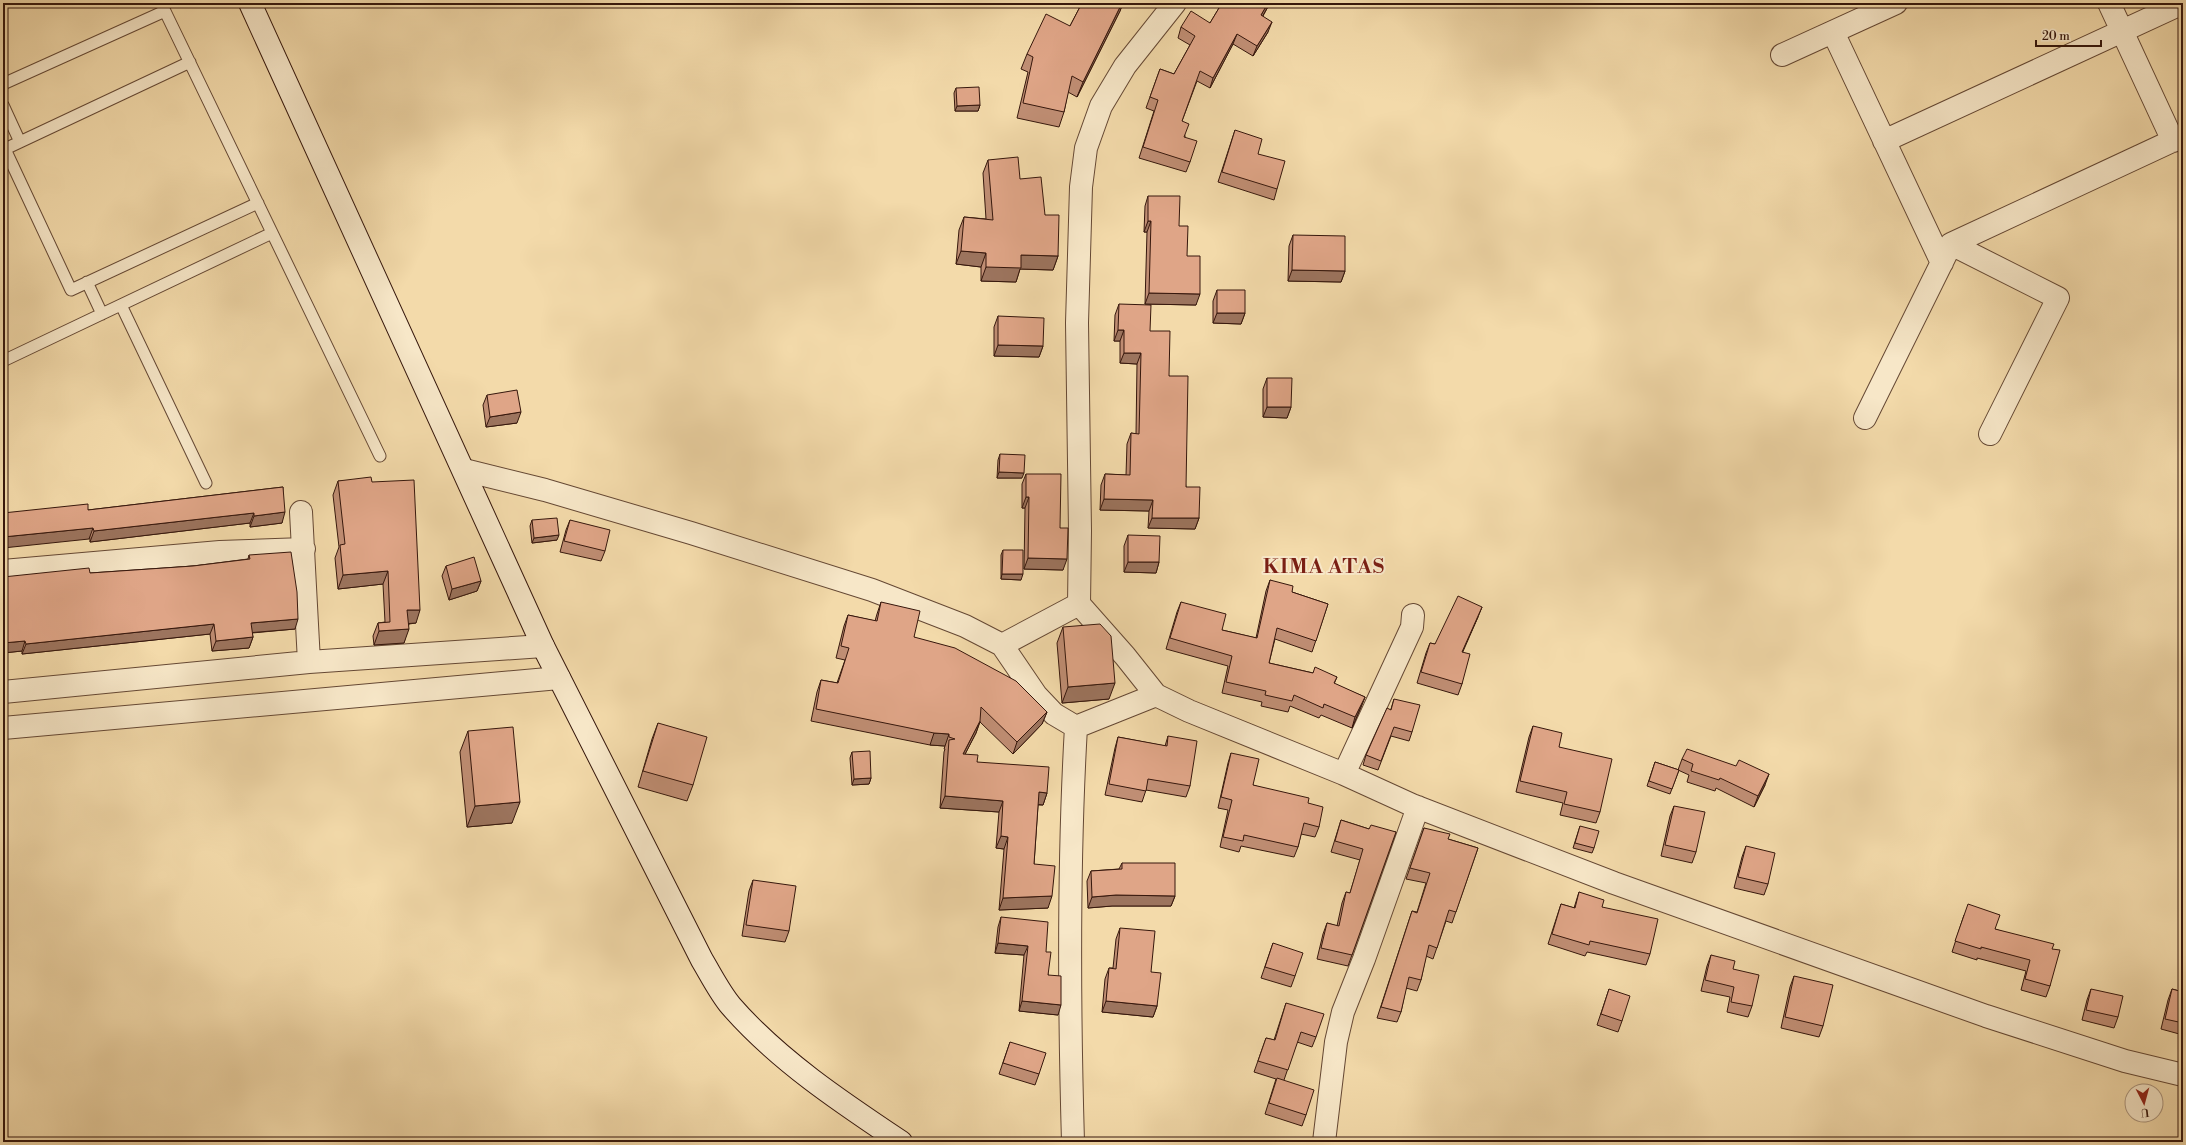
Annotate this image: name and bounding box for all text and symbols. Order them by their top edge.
scale bar [2036,22,2101,48]
text: 20 m [2042,29,2070,44]
district label: KIMA ATAS [1263,555,1385,580]
north arrow [2124,1083,2164,1123]
text: U [2139,1105,2150,1119]

